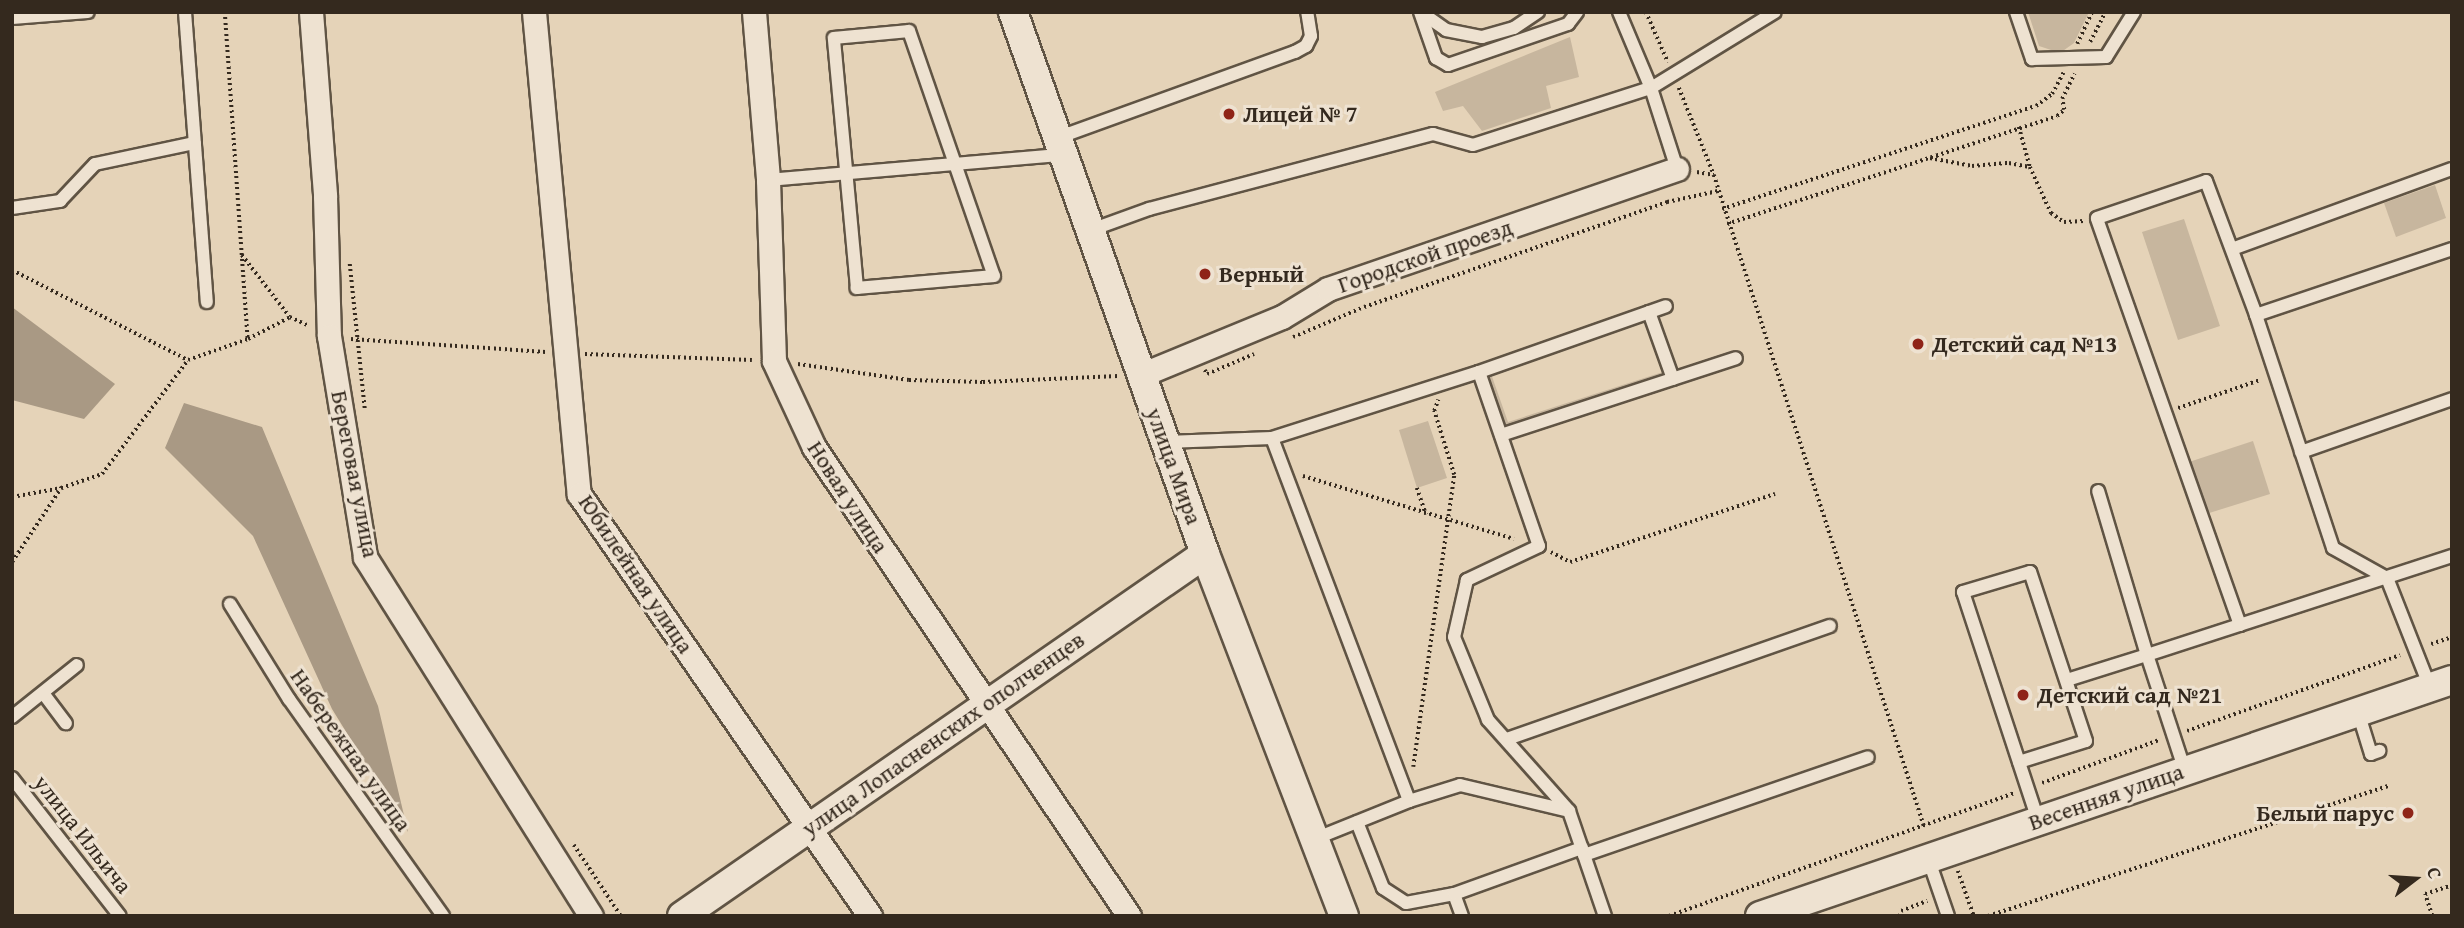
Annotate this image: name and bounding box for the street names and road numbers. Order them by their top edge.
street label: Городской проезд [1334,213,1516,299]
street label: Береговая улица [325,388,385,560]
street label: улица Мира [1140,404,1208,528]
street label: Новая улица [802,436,894,558]
street label: Юбилейная улица [573,489,699,659]
street label: улица Лопасненских ополченцев [796,626,1090,842]
street label: Набережная улица [285,663,417,837]
street label: Весенняя улица [2025,758,2187,836]
street label: улица Ильича [28,769,138,899]

